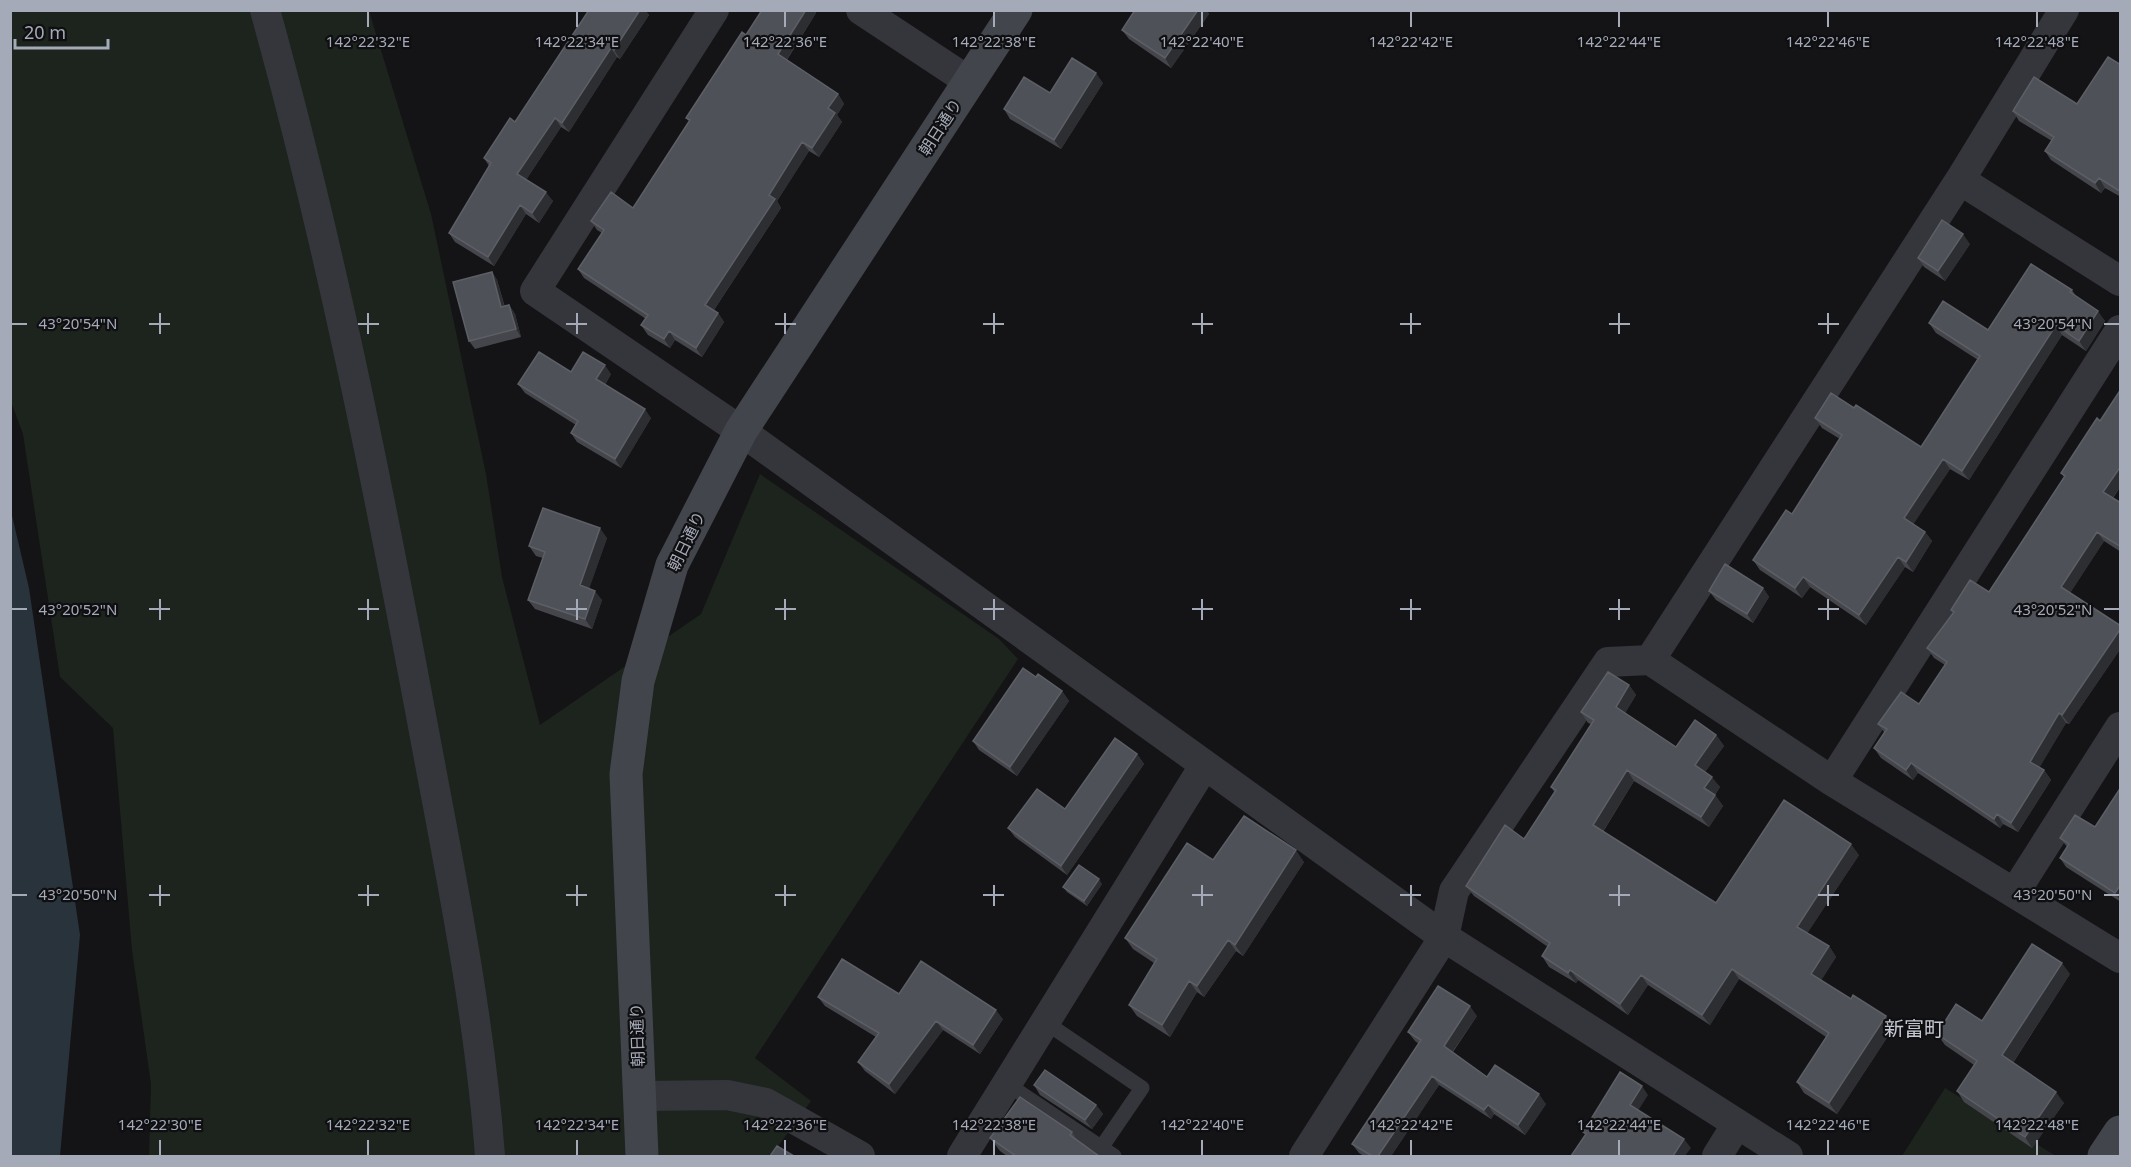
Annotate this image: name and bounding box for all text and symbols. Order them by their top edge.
scale bar [15,12,108,50]
text: 20 m [24,20,66,44]
text: 142°22'32"E [326,31,410,51]
text: 142°22'34"E [535,31,619,51]
text: 142°22'36"E [743,31,827,51]
text: 142°22'38"E [952,31,1036,51]
text: 142°22'40"E [1160,31,1244,51]
text: 142°22'42"E [1369,31,1453,51]
text: 142°22'44"E [1577,31,1661,51]
text: 142°22'46"E [1786,31,1870,51]
text: 142°22'48"E [1995,31,2079,51]
street label: 朝日通り [913,94,967,160]
text: 43°20'54"N [39,313,117,333]
text: 43°20'54"N [2014,313,2092,333]
street label: 朝日通り [662,507,710,575]
text: 43°20'52"N [39,599,117,619]
text: 43°20'52"N [2014,599,2092,619]
text: 43°20'50"N [39,884,117,904]
text: 43°20'50"N [2014,884,2092,904]
street label: 朝日通り [625,1003,649,1067]
district label: 新富町 [1884,1015,1944,1042]
text: 142°22'30"E [118,1114,202,1134]
text: 142°22'32"E [326,1114,410,1134]
text: 142°22'34"E [535,1114,619,1134]
text: 142°22'36"E [743,1114,827,1134]
text: 142°22'38"E [952,1114,1036,1134]
text: 142°22'40"E [1160,1114,1244,1134]
text: 142°22'42"E [1369,1114,1453,1134]
text: 142°22'44"E [1577,1114,1661,1134]
text: 142°22'46"E [1786,1114,1870,1134]
text: 142°22'48"E [1995,1114,2079,1134]

